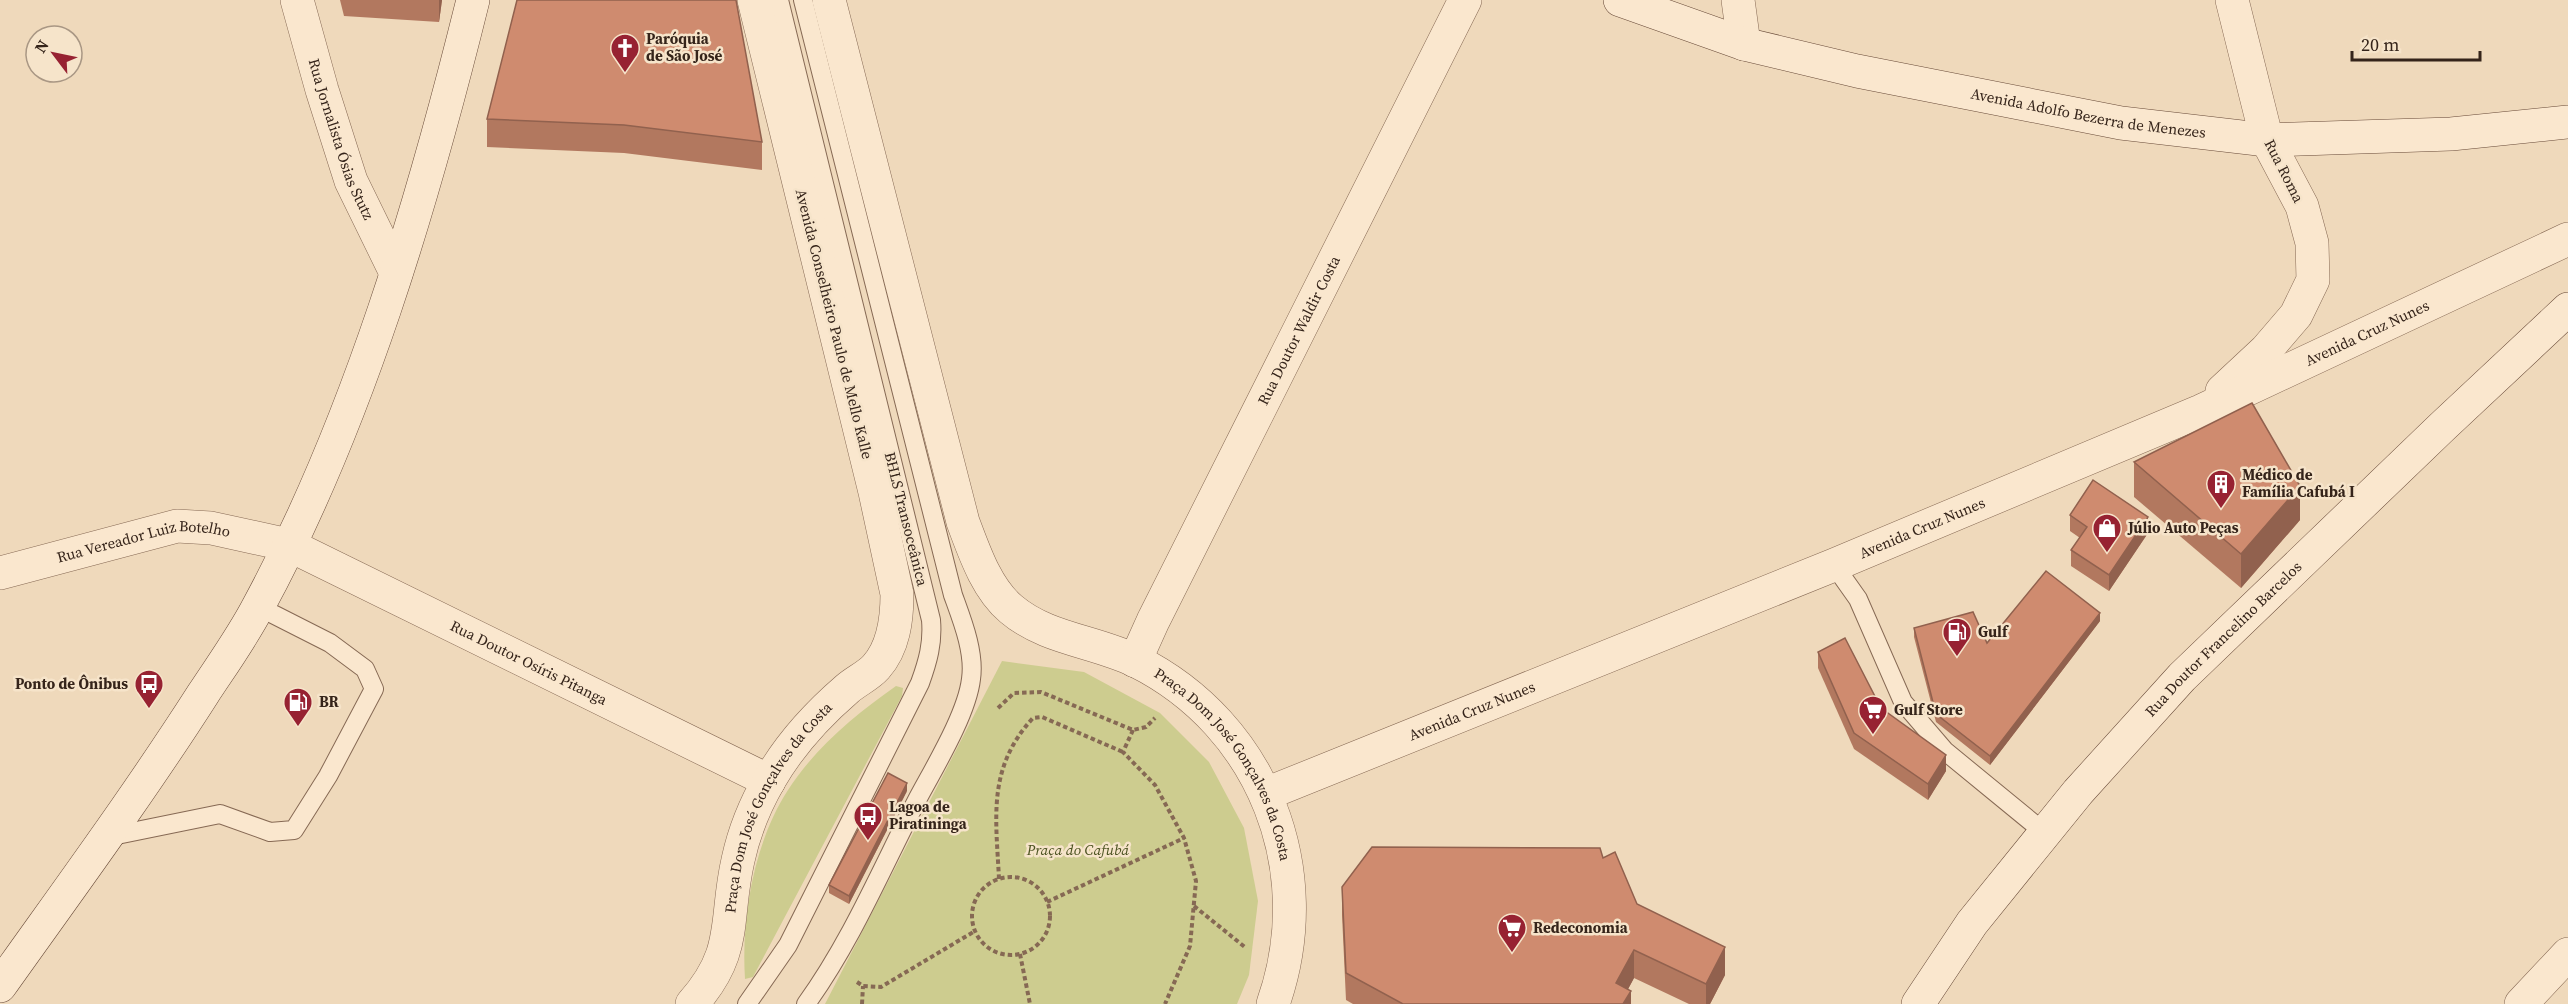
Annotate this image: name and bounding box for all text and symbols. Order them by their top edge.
north arrow [24,24,84,84]
scale bar [2352,24,2480,62]
place label: Paróquia de São José [646,28,723,66]
church icon: Paróquia de São José [609,32,641,74]
text: 20 m [2361,32,2399,57]
text: N [29,35,54,57]
street label: Rua Jornalista Ósias Stutz [304,56,379,223]
street label: Avenida Adolfo Bezerra de Menezes [1969,83,2207,143]
street label: Rua Roma [2260,135,2310,206]
street label: Avenida Conselheiro Paulo de Mello Kalle [791,187,878,462]
street label: Rua Doutor Waldir Costa [1252,252,1345,409]
street label: Avenida Cruz Nunes [2302,295,2432,371]
street label: BHLS Transoceânica [880,450,933,588]
place label: Médico de Família Cafubá I [2242,464,2355,502]
building icon: Médico de Família Cafubá I [2205,468,2237,510]
street label: Avenida Cruz Nunes [1856,492,1988,563]
shop icon: Júlio Auto Peças [2091,512,2123,554]
street label: Rua Vereador Luiz Botelho [54,515,232,567]
place label: Júlio Auto Peças [2127,517,2239,538]
street label: Rua Doutor Francelino Barcelos [2140,556,2306,721]
street label: Rua Doutor Osíris Pitanga [447,615,611,710]
fuel station icon: Gulf [1941,616,1973,658]
place label: Gulf [1978,621,2009,642]
street label: Praça Dom José Gonçalves da Costa [1150,662,1296,863]
bus stop icon: Ponto de Ônibus [133,668,165,710]
place label: Ponto de Ônibus [15,673,128,694]
street label: Avenida Cruz Nunes [1405,676,1538,745]
fuel station icon: BR [282,686,314,728]
place label: BR [319,691,340,712]
supermarket icon: Gulf Store [1857,694,1889,736]
street label: Praça Dom José Gonçalves da Costa [719,697,837,914]
place label: Gulf Store [1894,699,1963,720]
place label: Lagoa de Piratininga [889,796,968,834]
bus stop icon: Lagoa de Piratininga [852,800,884,842]
park label: Praça do Cafubá [1026,839,1129,860]
supermarket icon: Redeconomia [1496,912,1528,954]
place label: Redeconomia [1533,917,1629,938]

